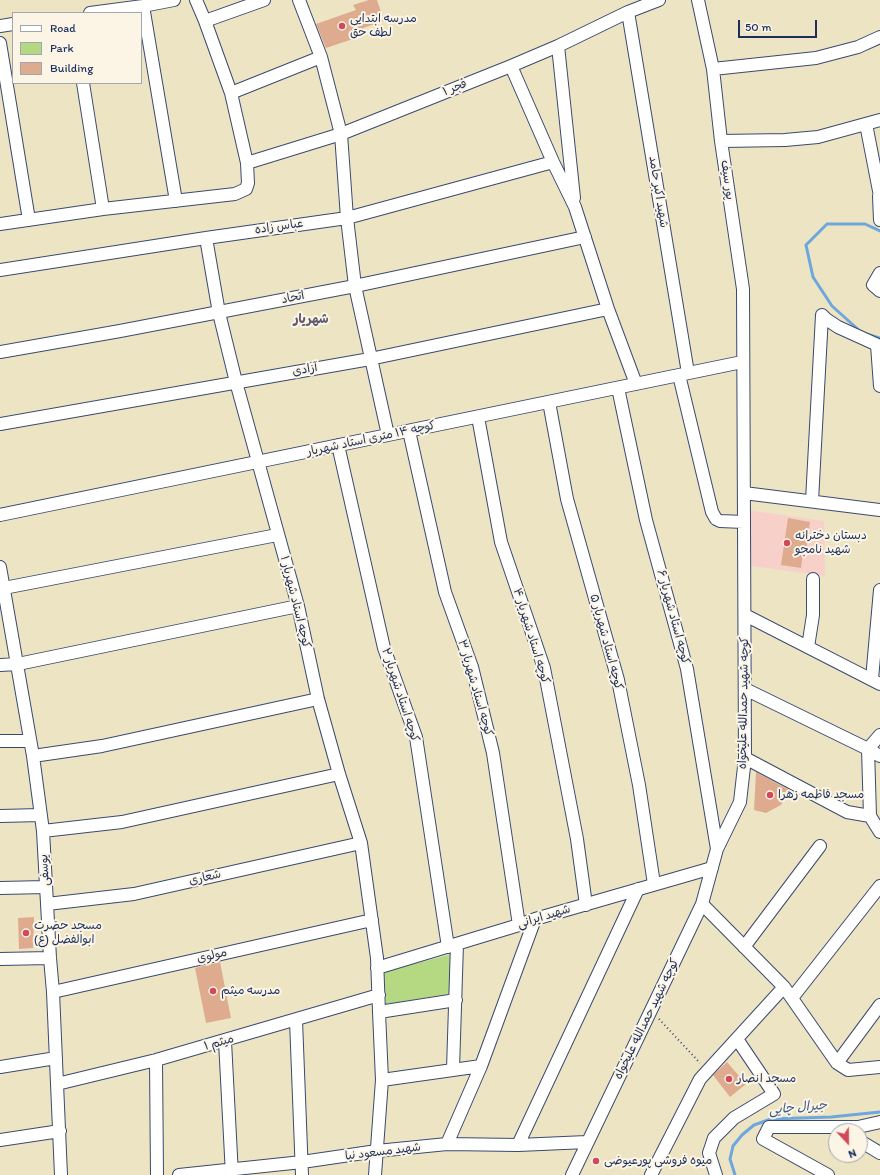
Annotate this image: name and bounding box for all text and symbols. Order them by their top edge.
legend [12,12,142,84]
place label: مدرسه ابتدایی لطف حق [350,12,417,40]
scale bar [740,12,819,38]
text: 50 m [745,20,771,34]
text: Road [50,21,76,35]
marker: مدرسه ابتدایی لطف حق [337,21,347,31]
text: Park [50,41,74,55]
text: Building [50,61,93,75]
street label: فجر ۱ [441,77,469,99]
street label: شهید اکبر حامد [645,155,671,229]
street label: پور سیف [717,159,737,201]
street label: عباس زاده [254,216,304,238]
street label: اتحاد [280,289,306,307]
district label: شهریار [293,312,329,328]
street label: آزادی [291,361,319,379]
street label: کوچه ۱۴ متری استاد شهریار [305,418,437,460]
place label: دبستان دخترانه شهید نامجو [795,529,867,557]
marker: دبستان دخترانه شهید نامجو [782,538,792,548]
street label: کوچه استاد شهریار ۱ [277,554,313,650]
street label: کوچه استاد شهریار ۶ [653,568,693,666]
street label: کوچه استاد شهریار ۴ [510,586,552,686]
street label: کوچه استاد شهریار ۵ [586,593,626,691]
street label: کوچه شهید حمدالله علیخواه [736,637,752,769]
street label: کوچه استاد شهریار ۳ [454,638,496,738]
street label: کوچه استاد شهریار ۲ [378,646,422,744]
place label: مسجد فاطمه زهرا [778,788,864,802]
marker: مسجد فاطمه زهرا [765,790,775,800]
street label: یوسفی [37,854,53,886]
street label: شعاری [188,867,222,889]
street label: شهید ایرانی [516,902,572,932]
place label: مسجد حضرت ابوالفضل (ع) [34,919,102,947]
marker: مسجد حضرت ابوالفضل (ع) [21,928,31,938]
street label: مولوی [196,946,228,966]
street label: کوچه شهید حمدالله علیخواه [611,956,683,1082]
place label: مدرسه میثم [221,984,280,998]
marker: مدرسه میثم [208,986,218,996]
street label: میثم ۱ [202,1032,236,1054]
place label: مسجد انصار [737,1072,796,1086]
marker: مسجد انصار [724,1074,734,1084]
water label: جیرال چایی [768,1098,828,1118]
north arrow [828,1123,868,1163]
street label: شهید مسعود نیا [344,1140,422,1164]
text: N [846,1146,858,1161]
place label: میوه فروشی پورعیوضی [604,1154,712,1168]
marker: میوه فروشی پورعیوضی [591,1156,601,1166]

